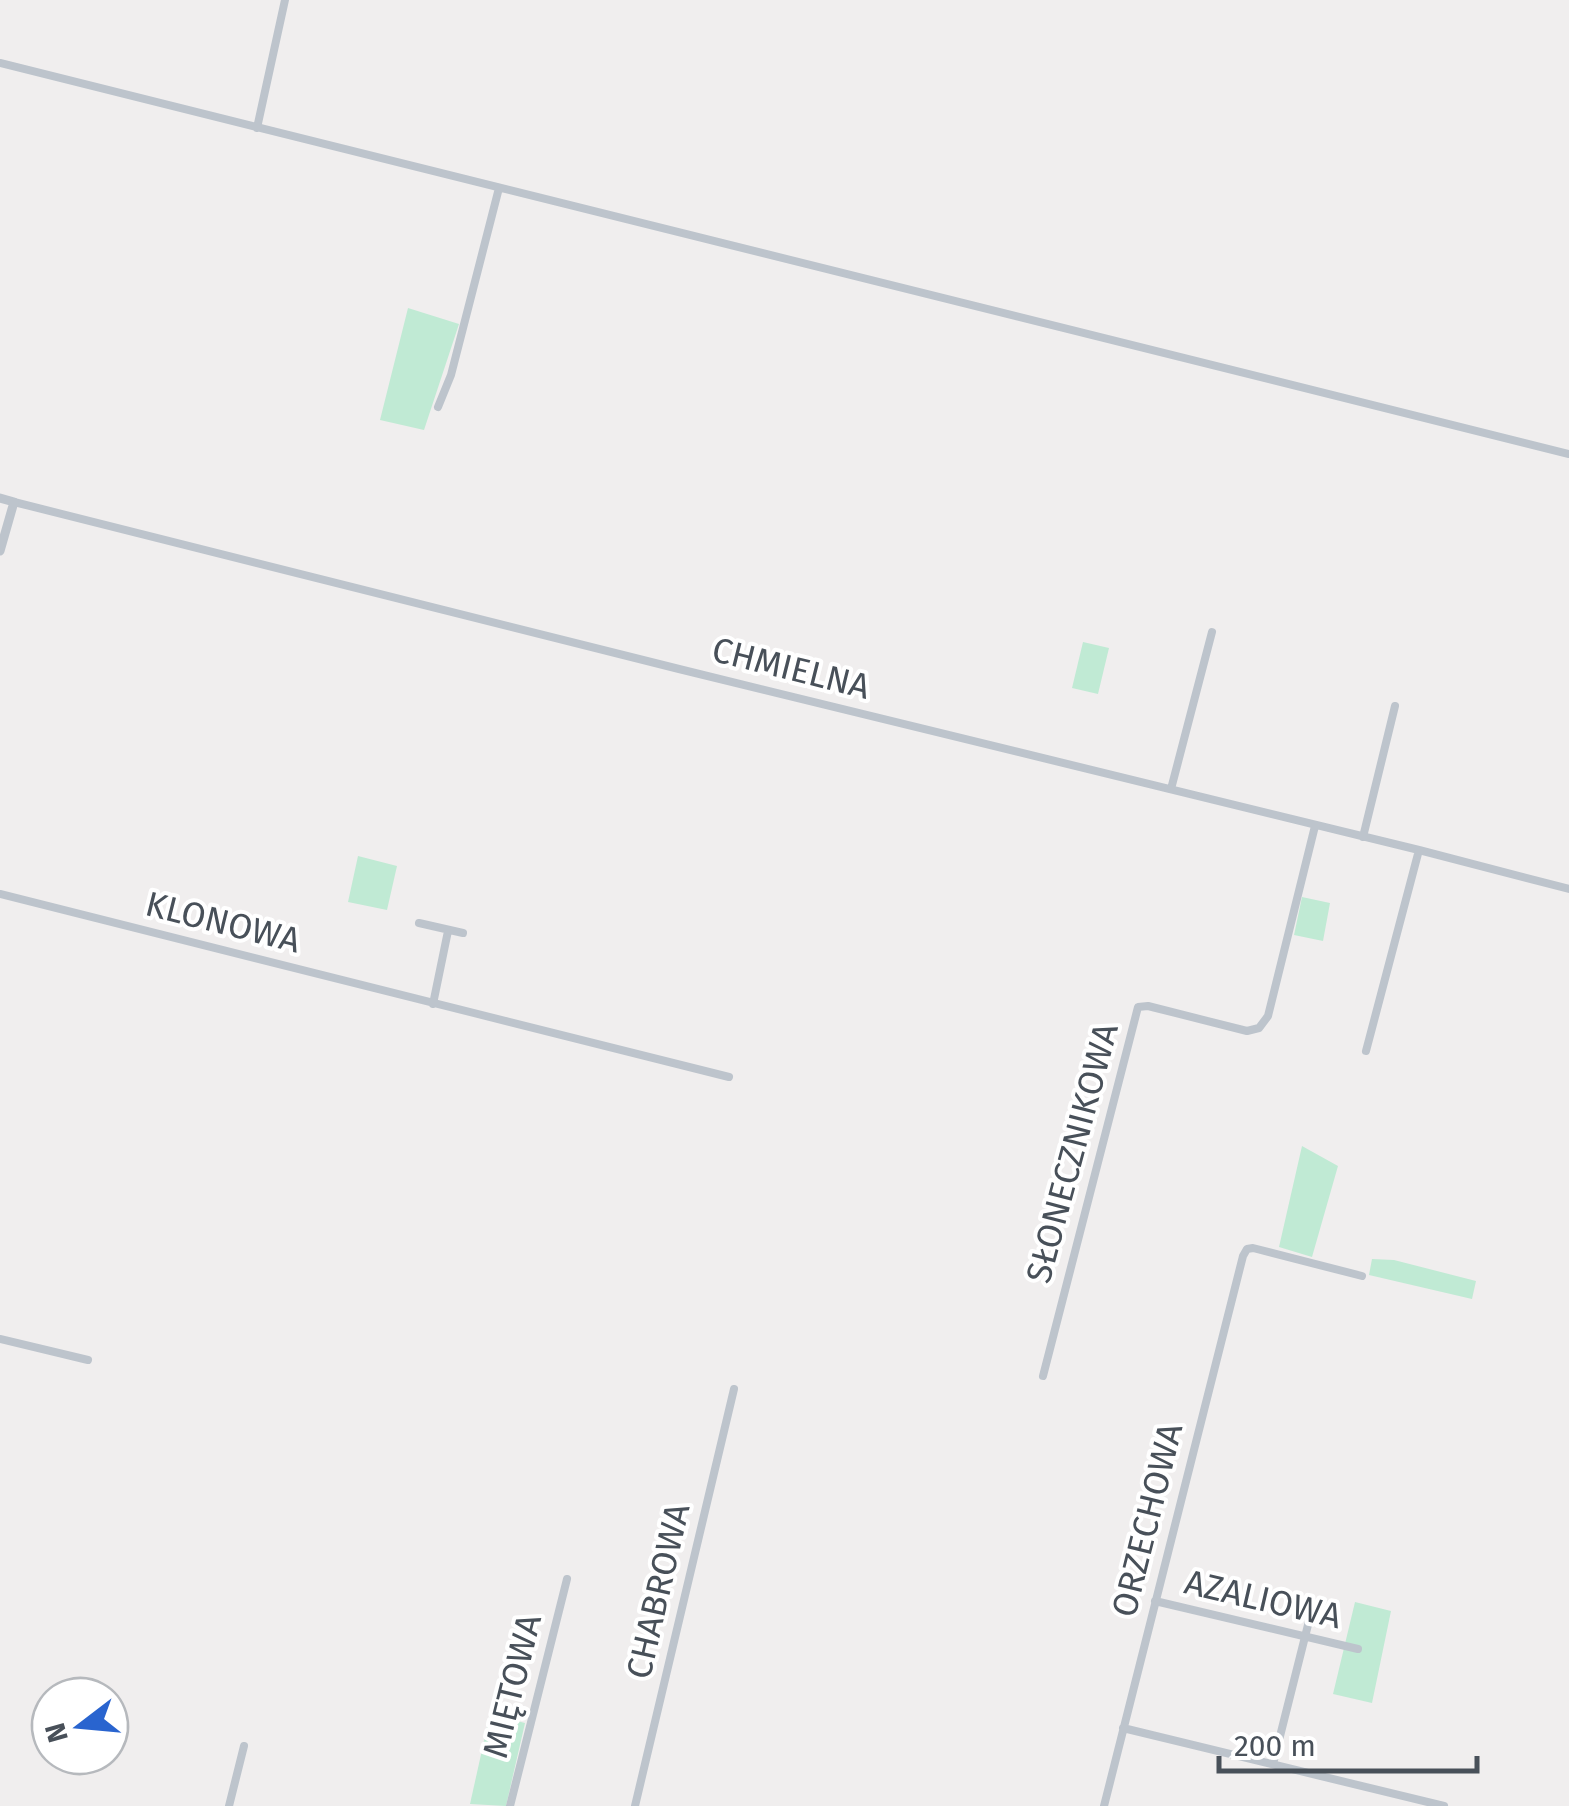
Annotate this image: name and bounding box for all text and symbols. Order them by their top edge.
street label: CHMIELNA [708,628,874,708]
street label: KLONOWA [141,883,305,961]
street label: SŁONECZNIKOWA [1017,1019,1127,1287]
street label: ORZECHOWA [1103,1419,1191,1621]
street label: CHABROWA [617,1499,699,1683]
street label: AZALIOWA [1181,1561,1345,1637]
street label: MIĘTOWA [474,1610,550,1762]
north arrow [30,1676,130,1776]
scale bar [1219,1711,1476,1773]
text: N [38,1719,75,1746]
text: 200 m [1234,1728,1316,1764]

